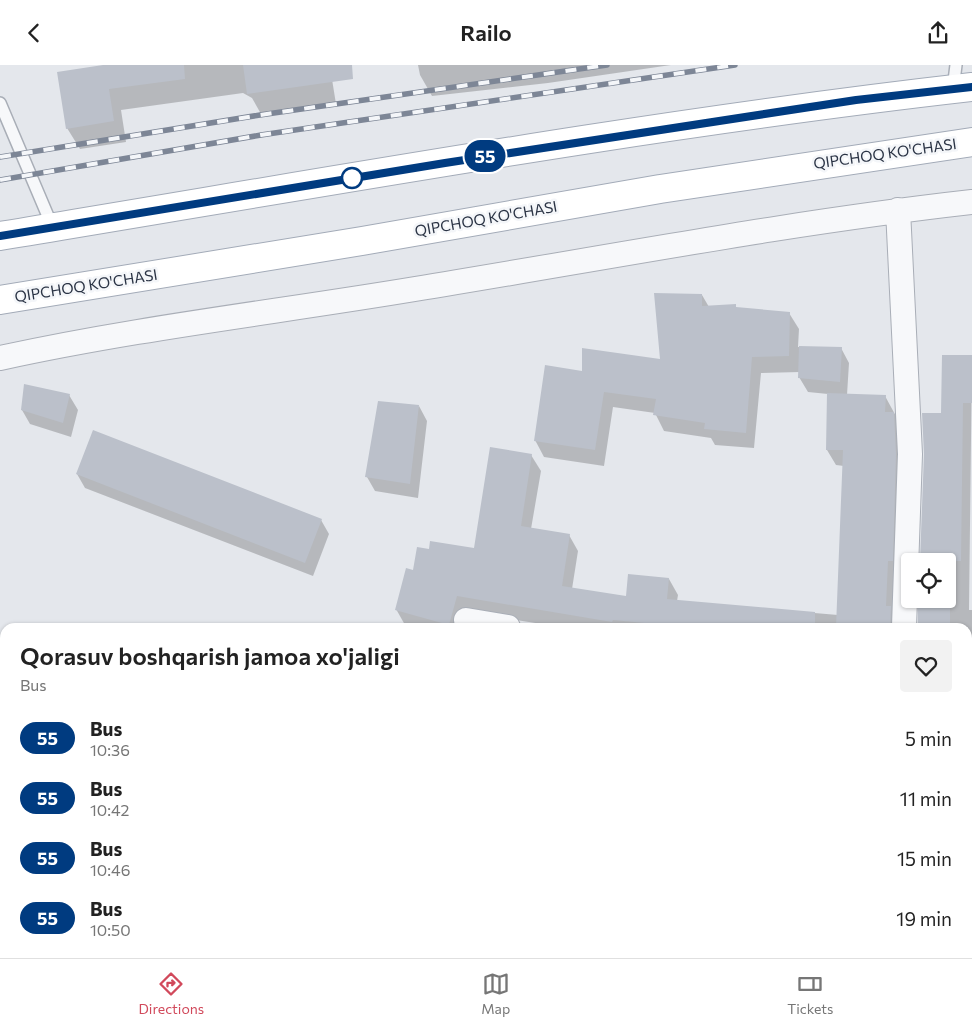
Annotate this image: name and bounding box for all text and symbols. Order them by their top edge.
icon: back [20,19,48,47]
text: Railo [460,19,512,46]
icon: share [924,19,952,47]
street label: QIPCHOQ KO'CHASI [812,134,958,172]
line badge: 55 [462,140,508,172]
text: 55 [475,145,496,167]
unlabelled marker [341,167,363,189]
street label: QIPCHOQ KO'CHASI [413,197,559,239]
street label: QIPCHOQ KO'CHASI [13,265,159,305]
map controls [901,553,956,608]
button: locate [901,553,956,608]
button: heart [900,640,952,692]
text: Qorasuv boshqarish jamoa xo'jaligi [20,641,400,670]
text: Bus [20,675,47,694]
text: Bus [90,717,122,740]
text: 55 [37,727,58,749]
text: 5 min [905,727,952,750]
text: 10:36 [90,740,130,759]
text: Bus [90,777,122,800]
text: 55 [37,787,58,809]
text: 11 min [900,787,952,810]
text: 10:42 [90,800,129,819]
text: Bus [90,837,122,860]
text: 55 [37,847,58,869]
text: 15 min [897,847,952,870]
text: 10:46 [90,860,130,879]
text: Bus [90,897,122,920]
text: 55 [37,907,58,929]
text: 19 min [896,907,952,930]
text: 10:50 [90,920,131,939]
tab: Directions [139,970,204,1017]
tab: Map [481,970,510,1017]
tab: Tickets [787,970,833,1017]

